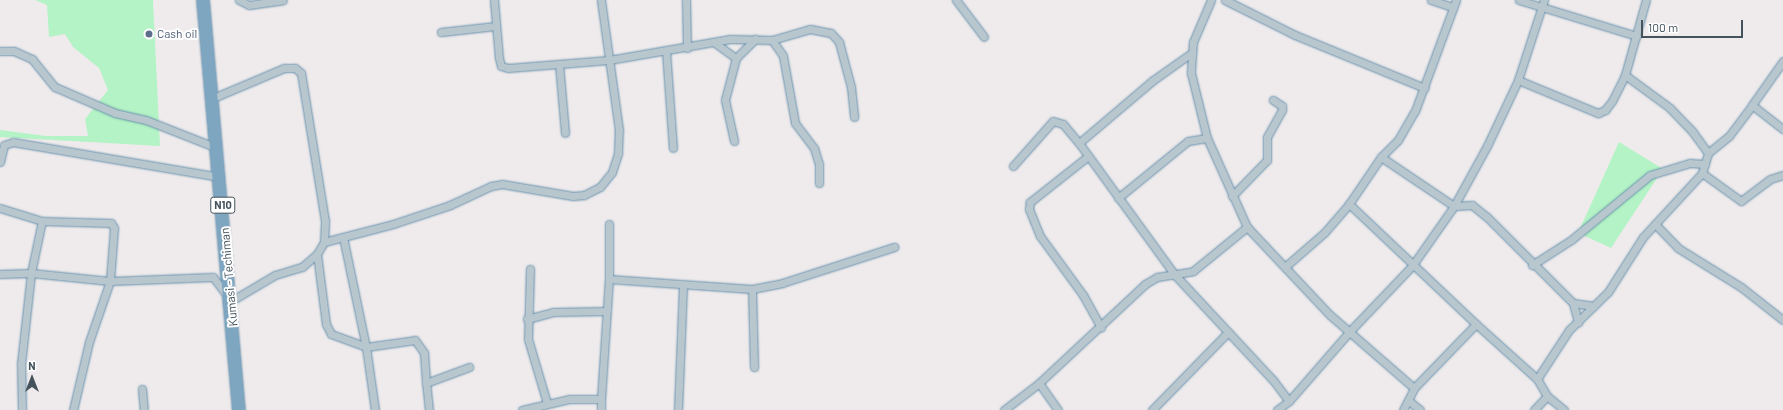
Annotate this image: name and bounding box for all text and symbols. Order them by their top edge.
scale bar [1643,12,1745,38]
text: 100 m [1648,20,1678,34]
place label: Cash oil [157,27,197,41]
marker: Cash oil [144,29,154,39]
road number: N10 [210,196,236,214]
street label: Kumasi - Techiman [218,227,240,327]
north arrow [12,358,52,398]
text: N [28,359,36,372]

